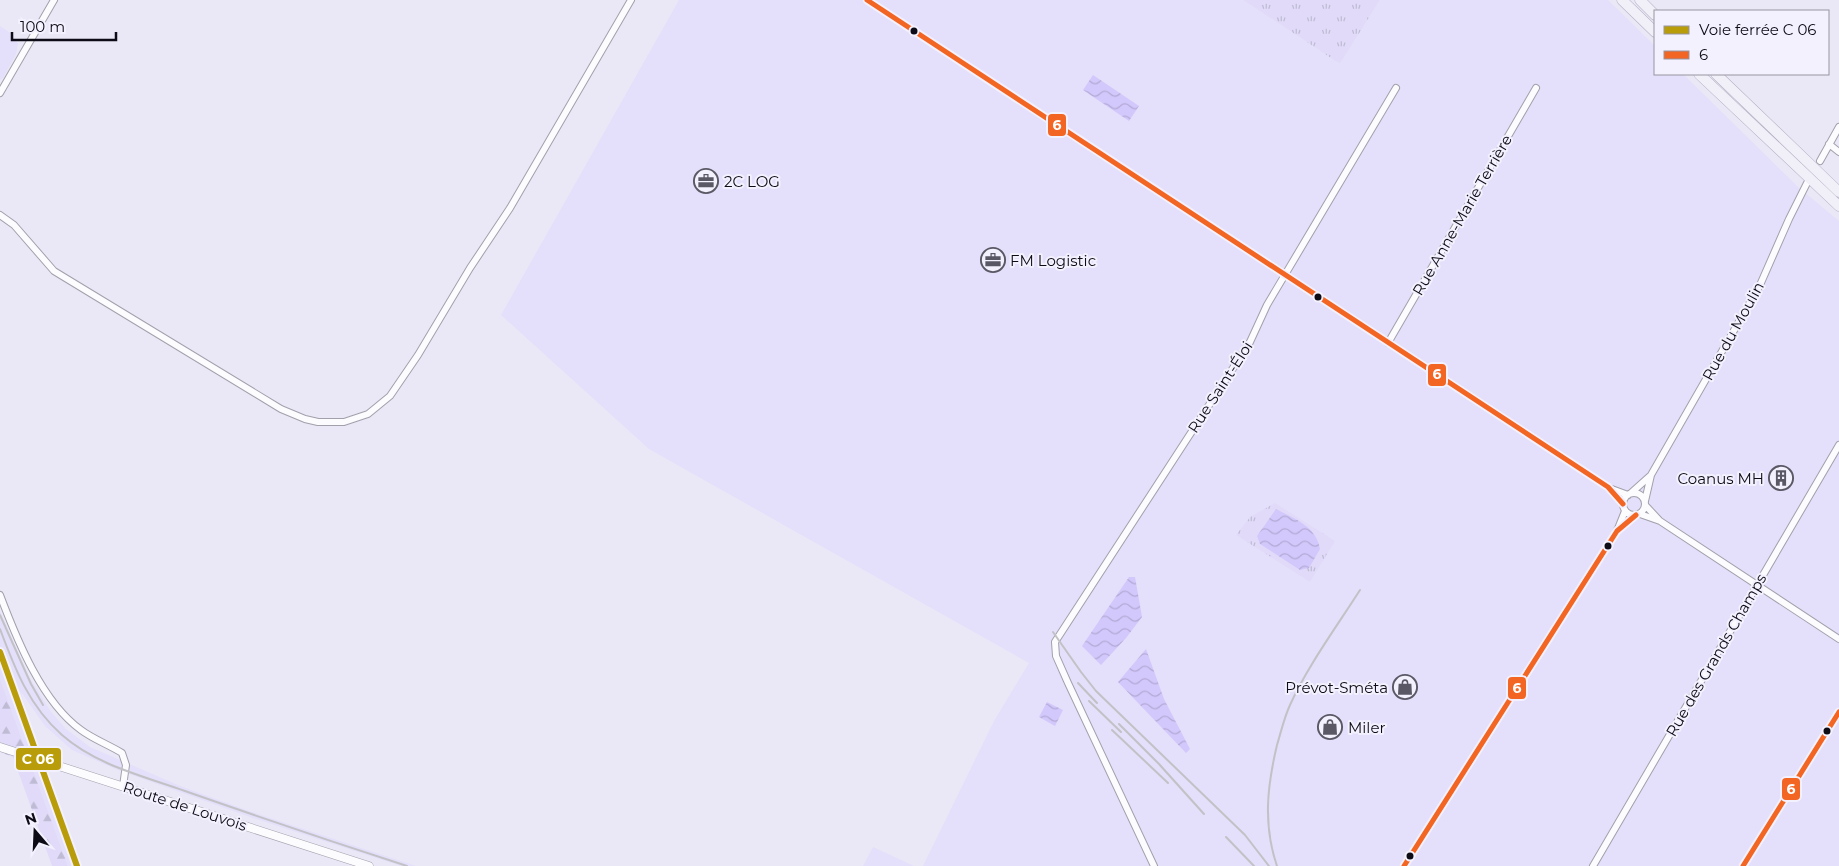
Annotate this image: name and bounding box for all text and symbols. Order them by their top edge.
scale bar [12,10,116,42]
legend [1654,10,1829,75]
text: 100 m [20,17,65,36]
text: Voie ferrée C 06 [1699,20,1817,39]
unlabelled marker [909,26,919,36]
text: 6 [1699,45,1708,64]
line badge: 6 [1047,113,1067,137]
text: 6 [1053,116,1062,134]
street label: Rue Anne-Marie Terrière [1408,131,1516,299]
office icon: 2C LOG [693,168,719,194]
place label: 2C LOG [724,172,780,191]
office icon: FM Logistic [980,247,1006,273]
place label: FM Logistic [1010,251,1096,270]
street label: Rue du Moulin [1698,278,1768,384]
unlabelled marker [1313,292,1323,302]
street label: Rue Saint-Éloi [1183,338,1257,436]
line badge: 6 [1427,363,1447,387]
text: 6 [1433,365,1442,383]
building icon: Coanus MH [1768,465,1794,491]
place label: Coanus MH [1678,469,1764,488]
unlabelled marker [1603,541,1613,551]
street label: Rue des Grands Champs [1662,570,1770,740]
shop icon: Prévot-Sméta [1392,674,1418,700]
line badge: 6 [1507,676,1527,700]
place label: Prévot-Sméta [1285,678,1388,697]
text: 6 [1513,679,1522,697]
shop icon: Miler [1317,714,1343,740]
place label: Miler [1348,718,1385,737]
unlabelled marker [1822,726,1832,736]
line badge: C 06 [15,747,62,771]
text: C 06 [22,750,54,768]
street label: Route de Louvois [121,777,249,835]
line badge: 6 [1781,777,1801,801]
text: 6 [1787,780,1796,798]
north arrow [10,806,60,856]
text: N [22,808,39,829]
unlabelled marker [1405,851,1415,861]

